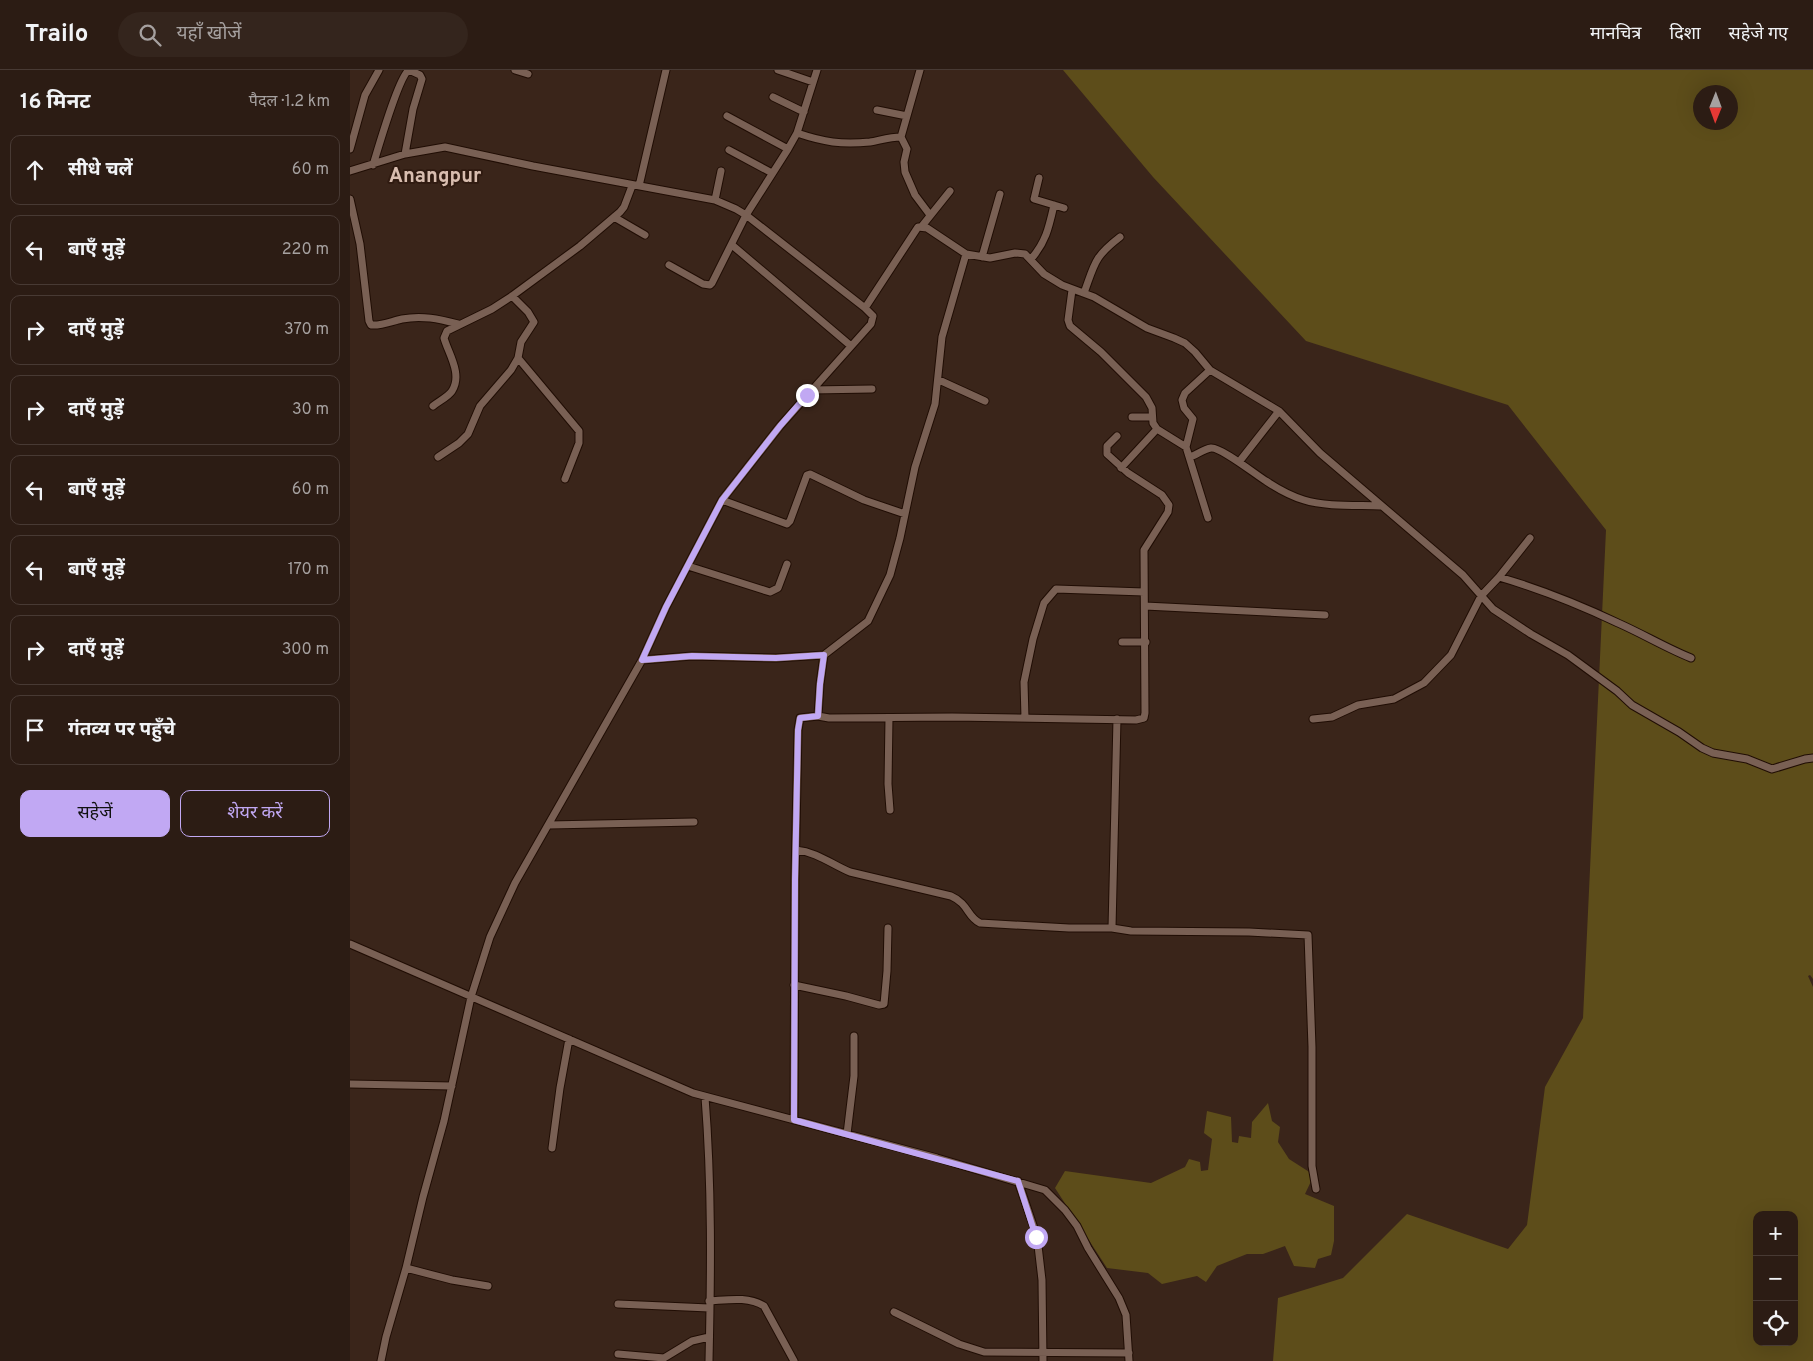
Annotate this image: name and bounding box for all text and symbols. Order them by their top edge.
search box [118,12,468,57]
text: Trailo [25,20,88,50]
icon: search [136,21,164,49]
text: यहाँ खोजें [176,22,241,46]
text: मानचित्र [1590,23,1641,46]
text: दिशा [1669,23,1701,46]
text: सहेजे गए [1729,23,1788,46]
north arrow [1693,85,1738,130]
text: 16 मिनट [20,89,91,116]
text: पैदल · 1.2 km [249,92,330,112]
icon: ahead [21,156,49,184]
text: सीधे चलें [68,158,133,182]
text: 60 m [292,160,329,180]
district label: Anangpur [389,164,482,190]
icon: left [21,236,49,264]
text: बाएँ मुड़ें [68,238,125,262]
text: 220 m [282,240,329,260]
icon: right [21,316,49,344]
text: दाएँ मुड़ें [68,318,124,342]
text: 370 m [284,320,329,340]
route end [796,384,819,407]
icon: right [21,396,49,424]
text: दाएँ मुड़ें [68,398,124,422]
text: 30 m [292,400,329,420]
icon: left [21,476,49,504]
text: बाएँ मुड़ें [68,478,125,502]
text: 60 m [292,480,329,500]
icon: left [21,556,49,584]
text: बाएँ मुड़ें [68,558,125,582]
text: 170 m [288,560,329,580]
icon: right [21,636,49,664]
text: दाएँ मुड़ें [68,638,124,662]
text: 300 m [282,640,329,660]
icon: arrive [21,716,49,744]
text: गंतव्य पर पहुँचे [68,718,175,742]
button: सहेजें [20,790,170,837]
button: शेयर करें [180,790,330,837]
map controls [1753,1211,1798,1346]
button: + [1753,1211,1798,1256]
route start [1025,1226,1048,1249]
button: − [1753,1256,1798,1301]
button: locate [1753,1301,1798,1346]

